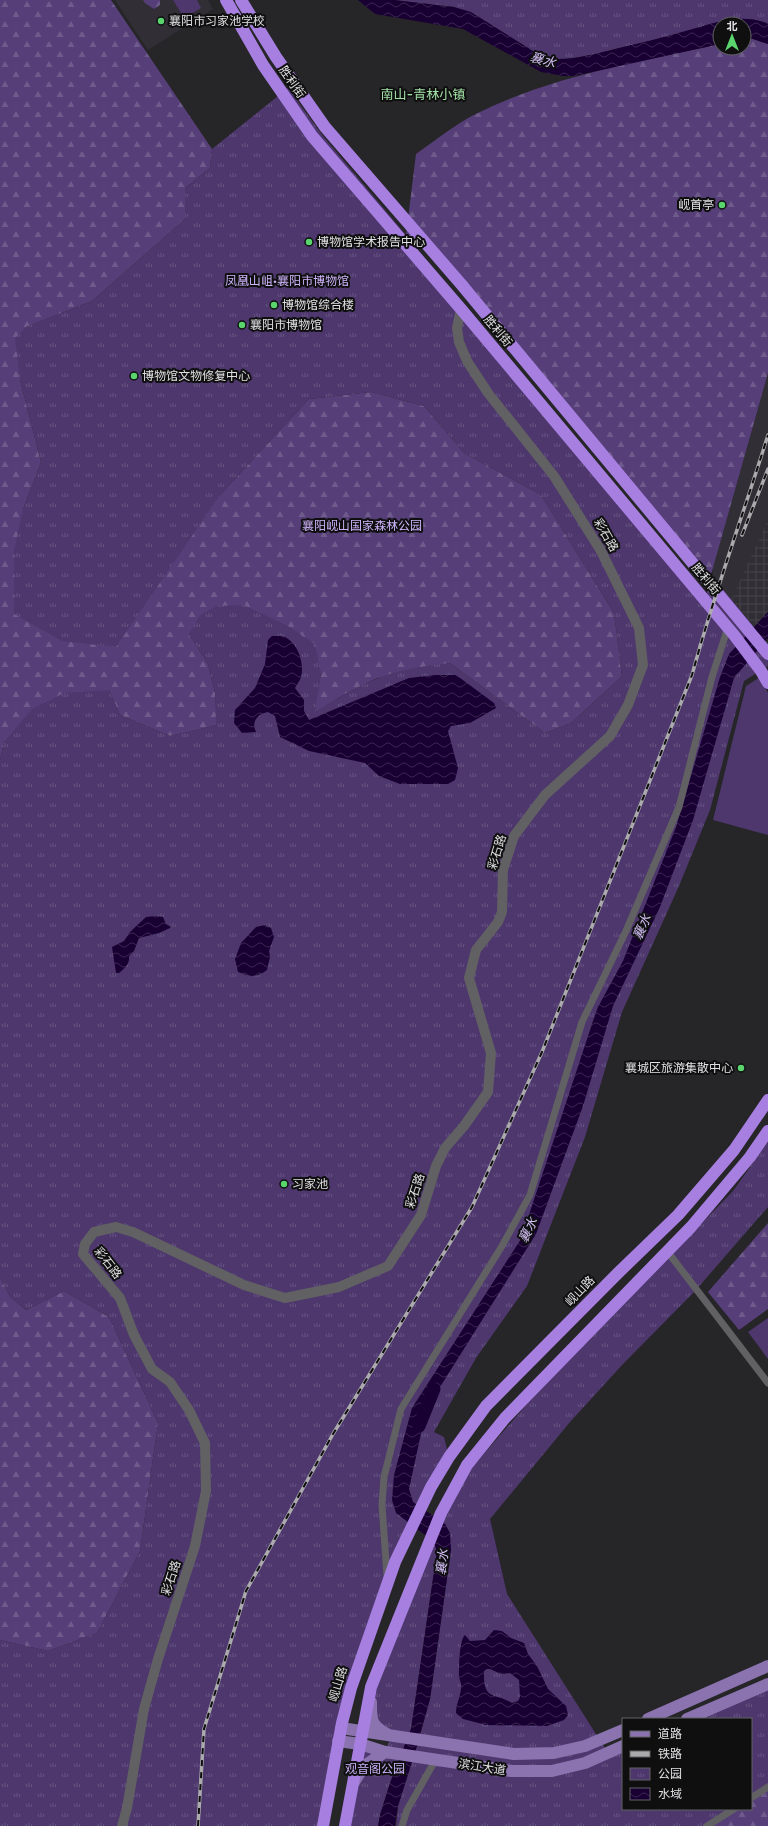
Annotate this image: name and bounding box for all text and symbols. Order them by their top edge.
place label: 襄阳市习家池学校 [169,14,265,28]
marker: 襄阳市习家池学校 [156,16,166,26]
north arrow [712,16,752,56]
text: 北 [727,20,738,33]
water label: 襄水 [528,49,559,71]
street label: 胜利街 [276,63,308,101]
district label: 南山-青林小镇 [381,87,465,102]
place label: 岘首亭 [678,198,714,212]
marker: 岘首亭 [717,200,727,210]
place label: 博物馆学术报告中心 [317,235,425,249]
marker: 博物馆学术报告中心 [304,237,314,247]
park label: 凤凰山岨·襄阳市博物馆 [225,274,349,288]
place label: 博物馆综合楼 [282,298,354,312]
marker: 博物馆综合楼 [269,300,279,310]
street label: 胜利街 [481,313,515,349]
place label: 襄阳市博物馆 [250,318,322,332]
marker: 襄阳市博物馆 [237,320,247,330]
place label: 博物馆文物修复中心 [142,369,250,383]
marker: 博物馆文物修复中心 [129,371,139,381]
street label: 彩石路 [591,516,621,554]
park label: 襄阳岘山国家森林公园 [302,519,422,533]
street label: 胜利街 [689,561,723,597]
street label: 彩石路 [485,833,509,871]
water label: 襄水 [630,911,655,942]
place label: 襄城区旅游集散中心 [625,1061,733,1075]
marker: 襄城区旅游集散中心 [736,1063,746,1073]
street label: 彩石路 [403,1172,427,1210]
place label: 习家池 [292,1177,328,1191]
marker: 习家池 [279,1179,289,1189]
water label: 襄水 [516,1214,541,1245]
street label: 彩石路 [91,1245,125,1281]
street label: 岘山路 [562,1273,598,1309]
water label: 襄水 [433,1547,451,1576]
street label: 彩石路 [159,1559,183,1597]
street label: 岘山路 [326,1665,350,1703]
legend [622,1718,752,1810]
text: 道路 [658,1727,682,1741]
text: 铁路 [658,1747,682,1761]
street label: 滨江大道 [457,1756,507,1778]
park label: 观音阁公园 [345,1762,405,1776]
text: 公园 [658,1767,682,1781]
text: 水域 [658,1787,682,1801]

